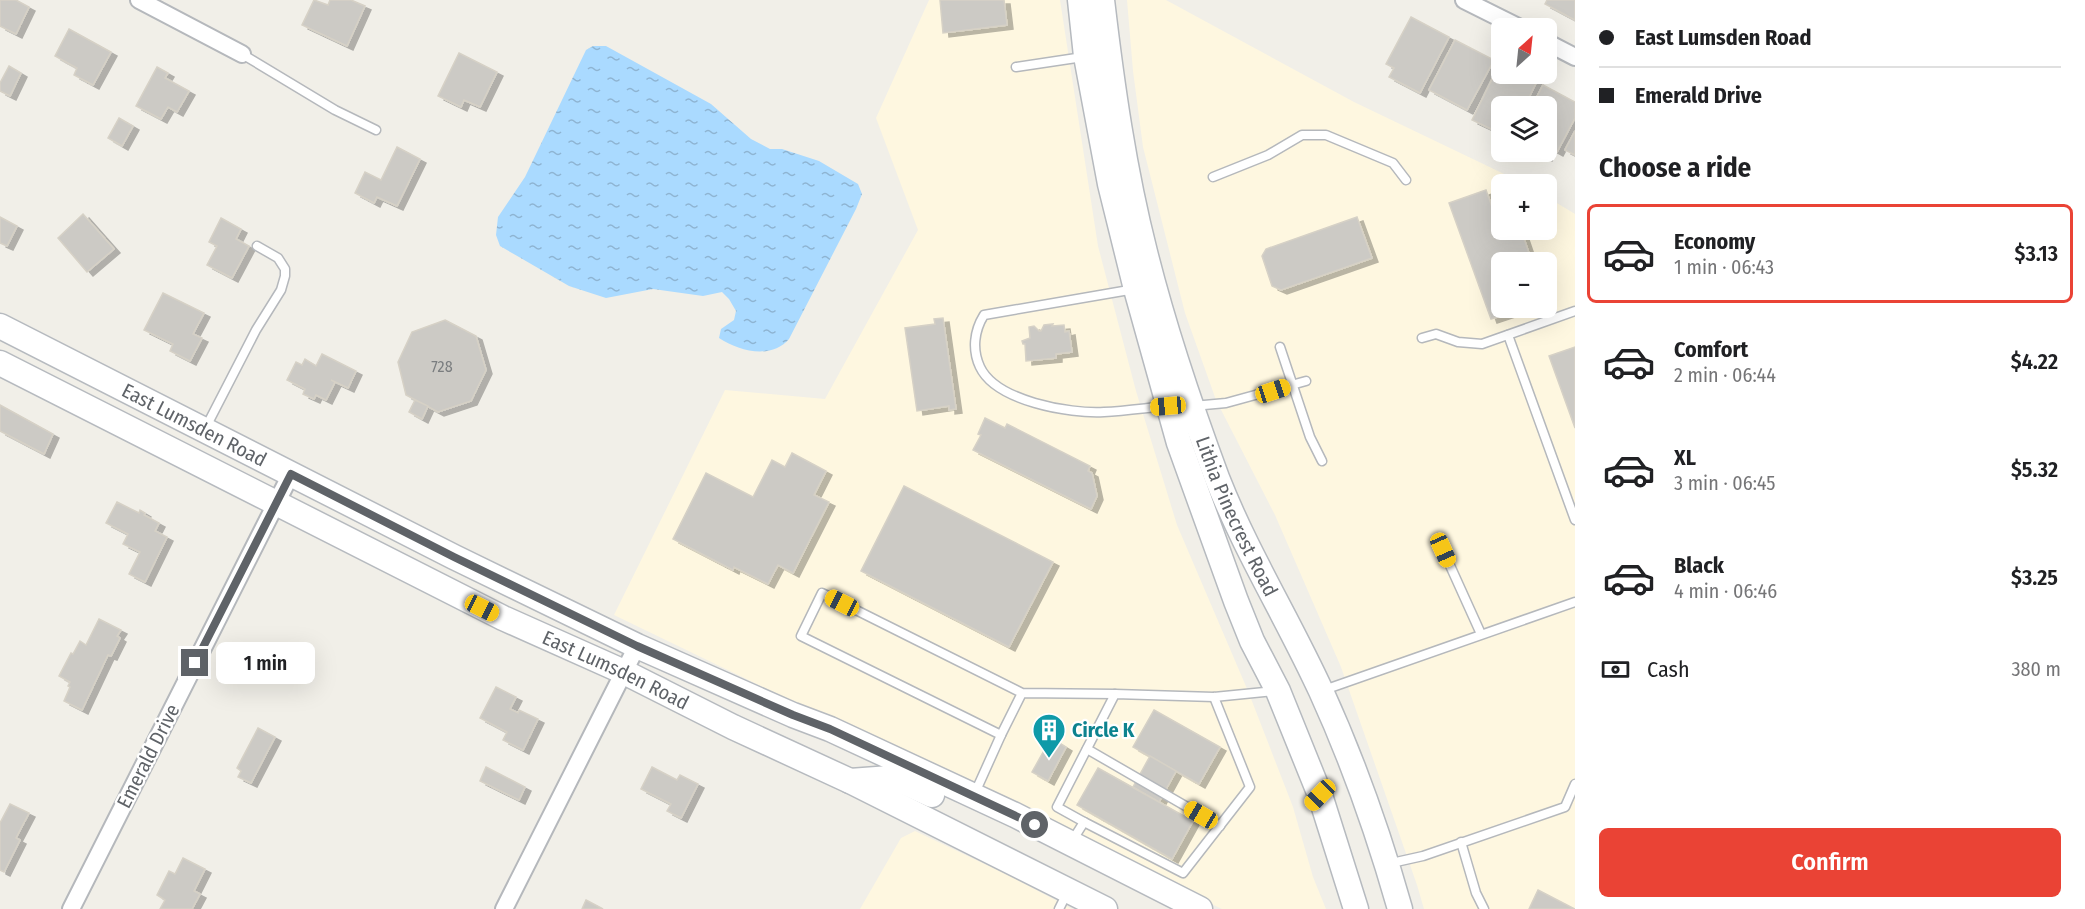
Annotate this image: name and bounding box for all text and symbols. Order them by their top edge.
north arrow [1491,18,1557,84]
map controls [1491,18,1557,318]
text: East Lumsden Road [1635,24,1812,51]
text: Emerald Drive [1635,82,1762,109]
button: layers [1491,96,1557,162]
text: Choose a ride [1599,152,1751,184]
button: + [1491,174,1557,240]
icon: car [1602,227,1656,281]
text: Economy [1674,228,1755,255]
text: $3.13 [2015,240,2058,267]
button: − [1491,252,1557,318]
text: 1 min · 06:43 [1674,255,1774,279]
icon: car [1602,335,1656,389]
text: Comfort [1674,336,1748,363]
text: $4.22 [2011,348,2058,375]
house number: 728 [431,357,453,376]
text: 2 min · 06:44 [1674,363,1776,387]
car [1253,377,1293,405]
street label: East Lumsden Road [118,378,271,472]
car [1149,395,1187,417]
street label: Lithia Pinecrest Road [1191,433,1283,600]
icon: car [1602,443,1656,497]
text: XL [1674,444,1696,471]
text: $5.32 [2011,456,2058,483]
text: 3 min · 06:45 [1674,471,1775,495]
car [1427,530,1459,570]
icon: car [1602,551,1656,605]
text: Black [1674,552,1724,579]
text: $3.25 [2011,564,2058,591]
text: 4 min · 06:46 [1674,579,1777,603]
car [822,587,862,619]
car [462,592,502,624]
street label: East Lumsden Road [539,625,693,715]
callout: 1 min [216,642,315,684]
route end [181,649,208,676]
text: 1 min [244,651,287,675]
icon: cash [1599,653,1632,686]
text: Cash [1647,656,1690,683]
text: 380 m [2011,657,2061,681]
street label: Emerald Drive [112,700,184,812]
building icon: Circle K [1031,712,1067,759]
place label: Circle K [1072,718,1135,742]
car [1301,776,1339,814]
car [1181,798,1221,832]
route start [1021,811,1048,838]
button: Confirm [1599,828,2061,897]

